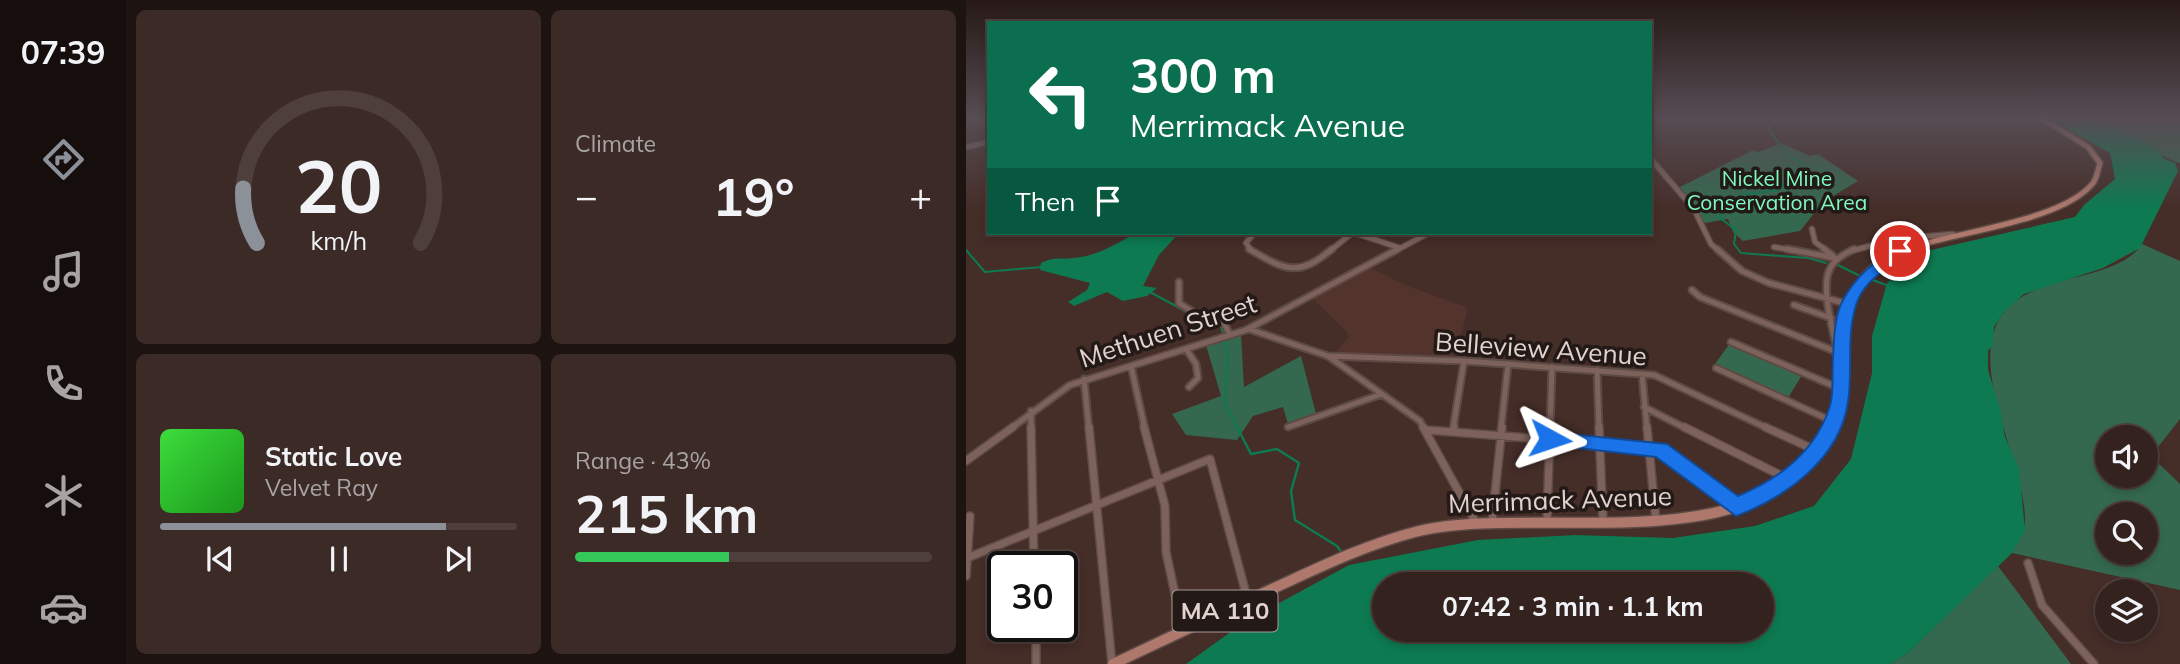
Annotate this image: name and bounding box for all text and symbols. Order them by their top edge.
text: 07:39 [21,32,105,72]
text: 300 m [1130,44,1276,105]
icon: left [1015,49,1106,140]
text: Merrimack Avenue [1130,105,1405,145]
text: Climate [575,129,656,158]
icon: directions [39,135,88,184]
text: 20 [295,140,382,231]
text: 19° [712,164,795,229]
park label: Nickel Mine Conservation Area [1687,165,1867,215]
text: − [575,172,598,220]
text: + [909,172,932,220]
icon: arrive [1089,182,1127,220]
text: Then [1015,185,1075,218]
pin [1870,221,1930,281]
text: km/h [310,225,367,256]
icon: arrive [1881,232,1919,270]
icon: music [39,247,88,296]
street label: Methuen Street [1075,286,1260,375]
street label: Belleview Avenue [1434,325,1648,372]
icon: phone [39,359,88,408]
position arrow [1513,402,1587,476]
map controls [2095,425,2158,642]
button: sound [2095,425,2158,488]
text: Static Love [265,440,402,473]
text: Range · 43% [575,446,711,475]
icon: climate [39,471,88,520]
text: Velvet Ray [265,473,378,502]
street label: Merrimack Avenue [1448,479,1672,520]
text: 215 km [575,481,758,546]
button: search [2095,502,2158,565]
icon: previous [201,540,239,578]
icon: pause [320,540,358,578]
icon: next [439,540,477,578]
speed limit sign: 30 [987,551,1078,642]
button: layers [2095,579,2158,642]
icon: car [39,583,88,632]
road number: MA 110 [1172,590,1278,632]
text: 07:42 · 3 min · 1.1 km [1442,590,1704,623]

